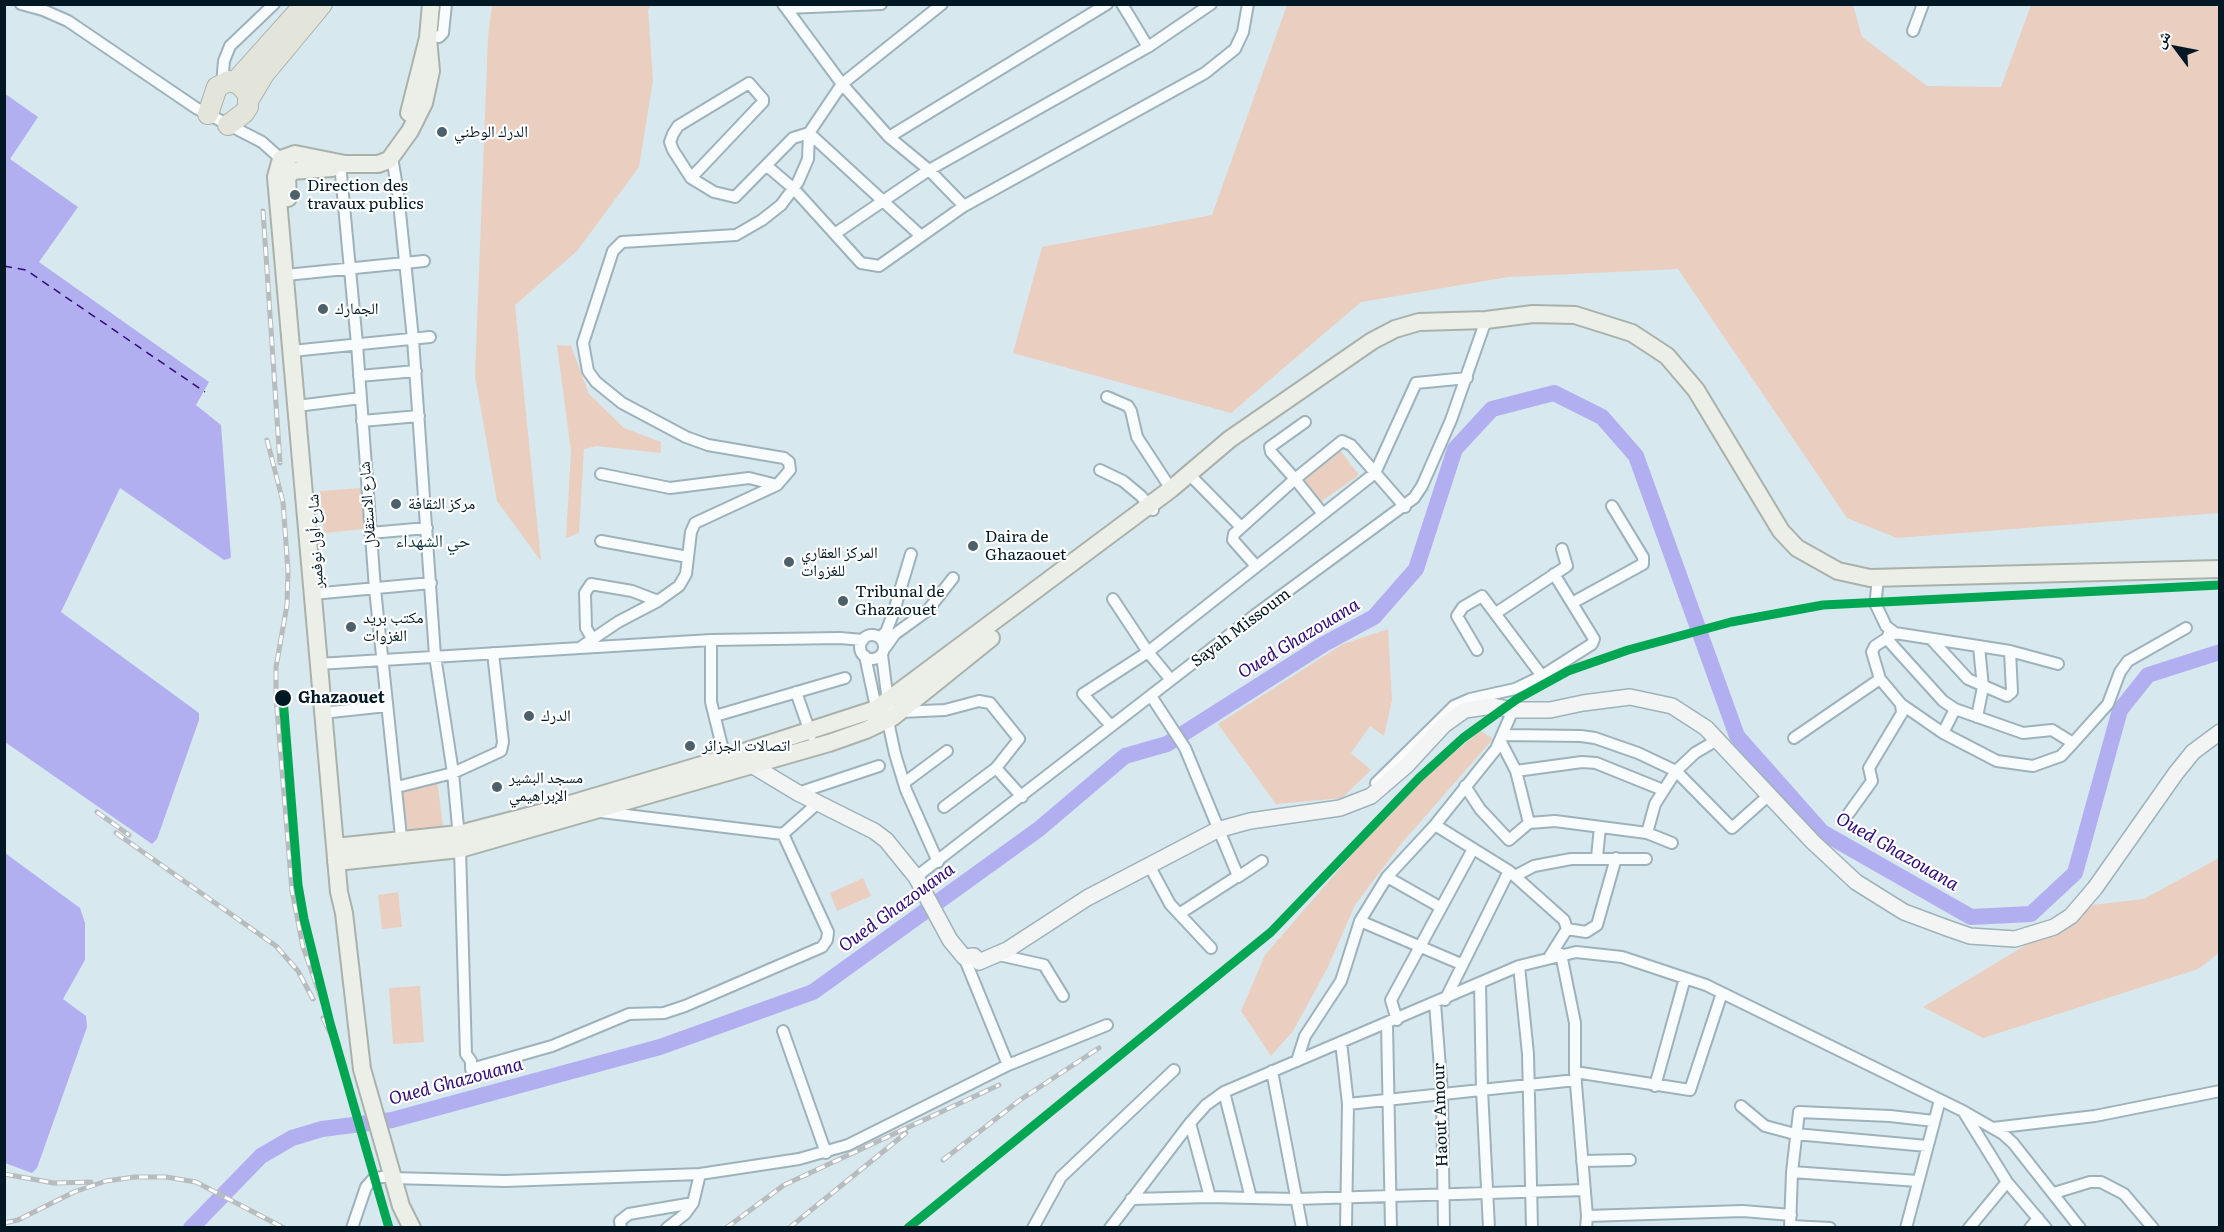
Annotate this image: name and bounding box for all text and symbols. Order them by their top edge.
north arrow [2146,18,2206,78]
text: ش [2146,25,2175,52]
place label: الدرك الوطني [454,122,528,142]
marker: الدرك الوطني [435,125,449,139]
place label: Direction des travaux publics [307,176,424,214]
marker: Direction des travaux publics [288,188,302,202]
place label: الجمارك [335,299,379,319]
marker: الجمارك [316,302,330,316]
street label: شارع الاستقلال [355,461,381,549]
street label: شارع أول نوفمبر [304,494,328,588]
place label: مركز الثقافة [408,494,475,514]
marker: مركز الثقافة [389,497,403,511]
place label: Daira de Ghazaouet [985,527,1067,565]
district label: حي الشهداء [396,531,470,553]
marker: Daira de Ghazaouet [966,539,980,553]
place label: المركز العقاري للغزوات [801,543,878,581]
marker: المركز العقاري للغزوات [782,555,796,569]
place label: Tribunal de Ghazaouet [855,582,944,620]
street label: Sayah Missoum [1188,584,1294,672]
marker: Tribunal de Ghazaouet [836,594,850,608]
water label: Oued Ghazouana [1234,594,1364,684]
place label: مكتب بريد الغزوات [363,608,424,646]
marker: مكتب بريد الغزوات [344,620,358,634]
marker: Ghazaouet [273,688,293,708]
place label: Ghazaouet [298,688,385,708]
place label: الدرك [541,706,571,726]
marker: الدرك [522,709,536,723]
place label: اتصالات الجزائر [702,736,791,756]
marker: اتصالات الجزائر [683,739,697,753]
place label: مسجد البشير الإبراهيمي [509,768,583,806]
marker: مسجد البشير الإبراهيمي [490,780,504,794]
water label: Oued Ghazouana [1832,808,1962,896]
water label: Oued Ghazouana [835,859,959,957]
water label: Oued Ghazouana [387,1054,525,1110]
street label: Haout Amour [1430,1062,1452,1168]

